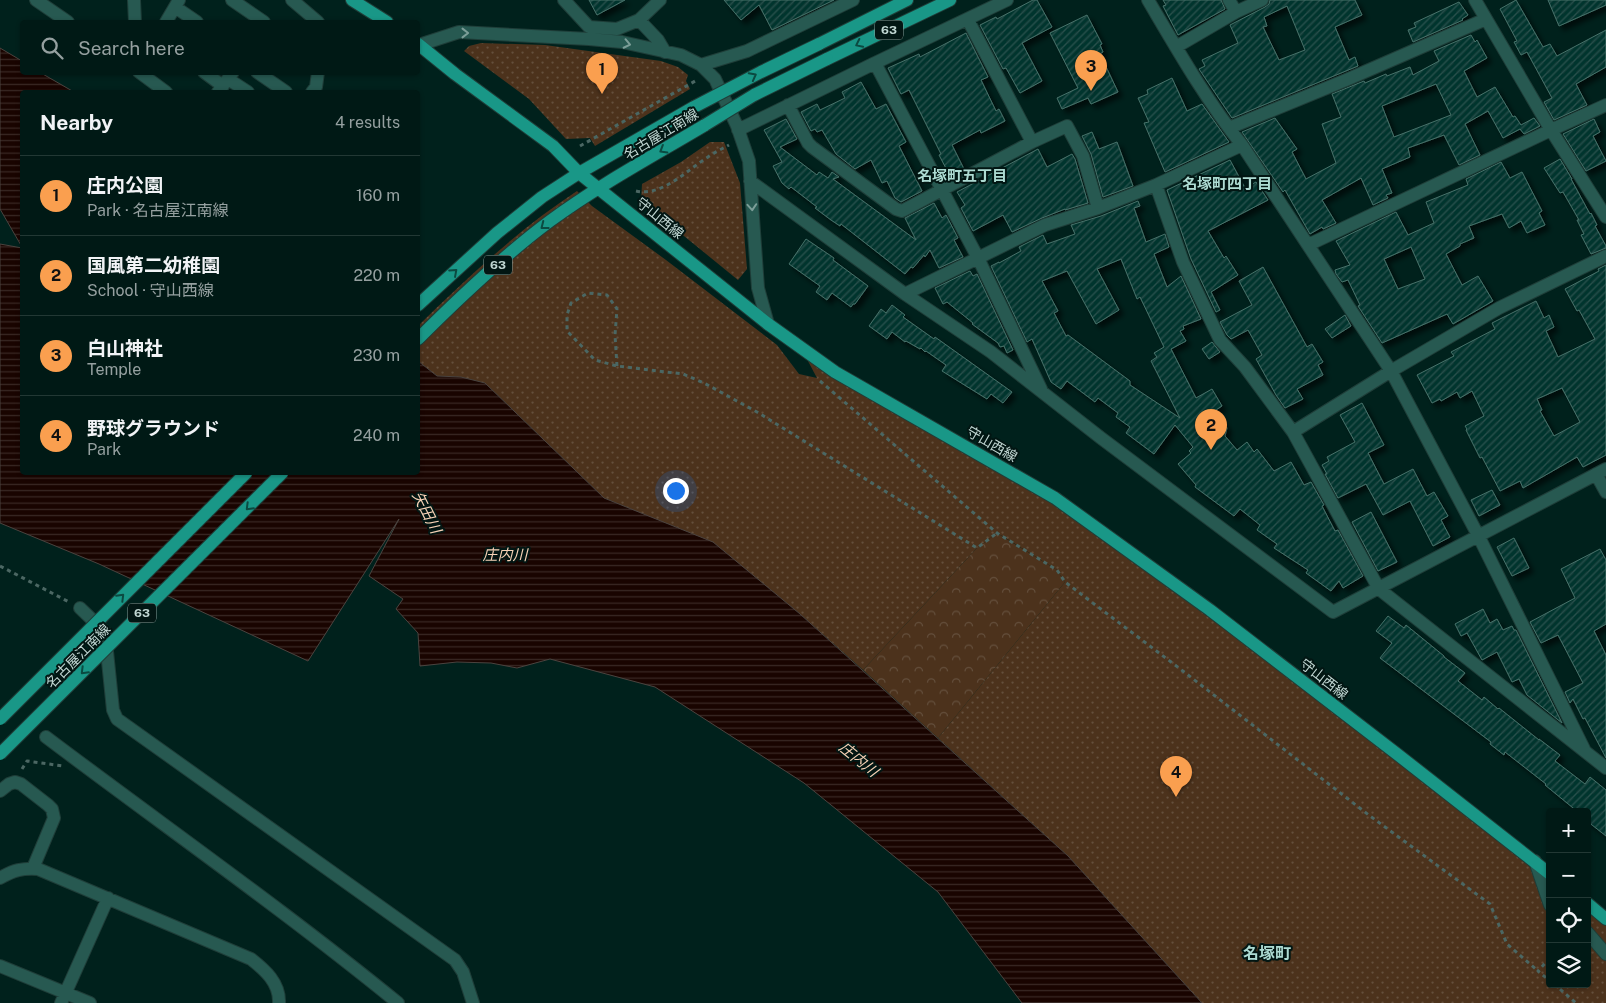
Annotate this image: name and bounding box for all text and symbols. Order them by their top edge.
search box [20,20,420,75]
road number: 63 [875,20,903,40]
one-way arrow [462,28,470,38]
icon: search [38,34,66,62]
text: Search here [78,37,185,59]
one-way arrow [623,38,632,49]
one-way arrow [855,38,864,48]
pin: 3 [1075,50,1107,91]
pin: 1 [586,53,618,94]
one-way arrow [747,72,756,82]
street label: 名古屋江南線 [621,106,701,162]
text: Nearby [40,110,113,135]
text: 4 results [335,113,400,132]
one-way arrow [660,144,669,154]
district label: 名塚町五丁目 [917,167,1007,184]
text: 庄内公園 [87,174,163,196]
district label: 名塚町四丁目 [1182,175,1272,192]
text: 1 [53,186,59,205]
text: 160 m [356,186,400,205]
street label: 守山西線 [633,194,687,242]
text: Park · 名古屋江南線 [87,201,228,220]
one-way arrow [746,204,757,212]
one-way arrow [540,220,550,229]
text: 国風第二幼稚園 [87,254,220,276]
road number: 63 [484,256,512,274]
text: 2 [51,266,61,285]
text: 220 m [353,266,400,285]
one-way arrow [448,269,457,278]
text: School · 守山西線 [87,281,214,300]
text: 白山神社 [87,337,163,359]
text: 3 [51,346,61,365]
text: 230 m [353,346,400,365]
text: Temple [87,360,141,379]
pin: 2 [1195,409,1227,450]
text: 野球グラウンド [87,417,220,439]
street label: 守山西線 [964,423,1020,465]
text: 4 [51,426,61,445]
text: 240 m [353,426,400,445]
text: Park [87,440,121,459]
your location [663,478,689,504]
water label: 矢田川 [409,488,446,538]
one-way arrow [246,501,255,510]
water label: 庄内川 [482,546,529,563]
one-way arrow [115,594,124,603]
road number: 63 [128,604,156,622]
street label: 名古屋江南線 [43,621,113,691]
street label: 守山西線 [1297,655,1351,703]
one-way arrow [81,665,90,674]
water label: 庄内川 [836,738,883,781]
pin: 4 [1160,756,1192,797]
map controls [1546,808,1591,988]
button: + [1546,808,1591,853]
button: − [1546,853,1591,898]
button: locate [1546,898,1591,943]
button: layers [1546,943,1591,988]
district label: 名塚町 [1243,944,1291,963]

